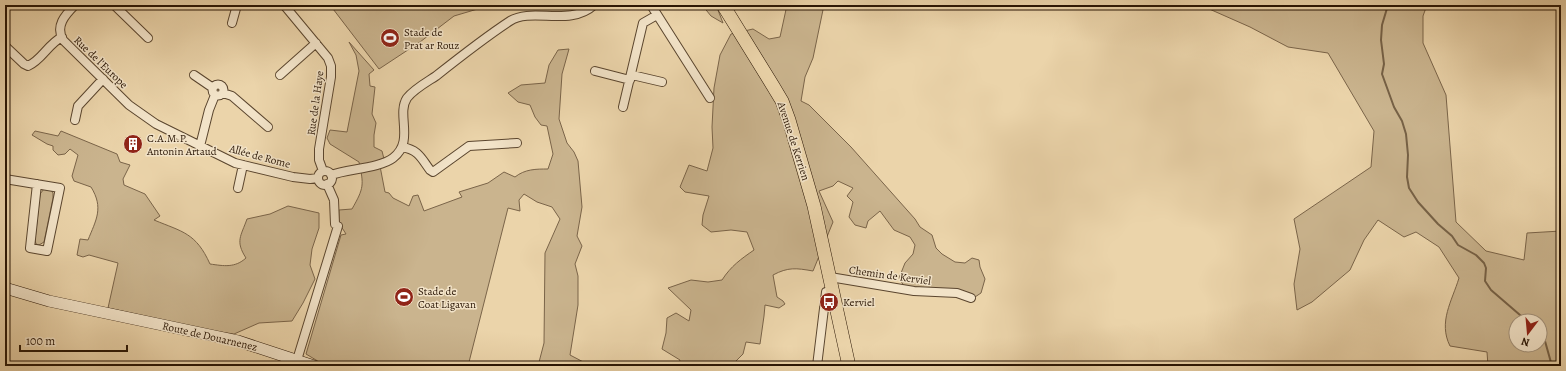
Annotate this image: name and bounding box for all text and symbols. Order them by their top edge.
place label: Stade de Prat ar Rouz [404,25,459,53]
sports icon: Stade de Prat ar Rouz [379,27,401,49]
street label: Rue de l'Europe [70,33,131,92]
street label: Rue de la Haye [304,70,327,136]
street label: Avenue de Kerrien [773,99,813,182]
place label: C.A.M.P. Antonin Artaud [146,131,217,159]
building icon: C.A.M.P. Antonin Artaud [122,133,144,155]
street label: Allée de Rome [227,141,292,172]
street label: Chemin de Kerviel [848,262,932,289]
place label: Stade de Coat Ligavan [418,284,476,312]
sports icon: Stade de Coat Ligavan [393,286,415,308]
bus stop icon: Kerviel [818,291,840,313]
place label: Kerviel [843,295,875,310]
north arrow [1508,313,1548,353]
street label: Route de Douarnenez [161,318,259,355]
scale bar [20,327,127,353]
text: 100 m [26,333,55,349]
text: N [1519,334,1531,350]

